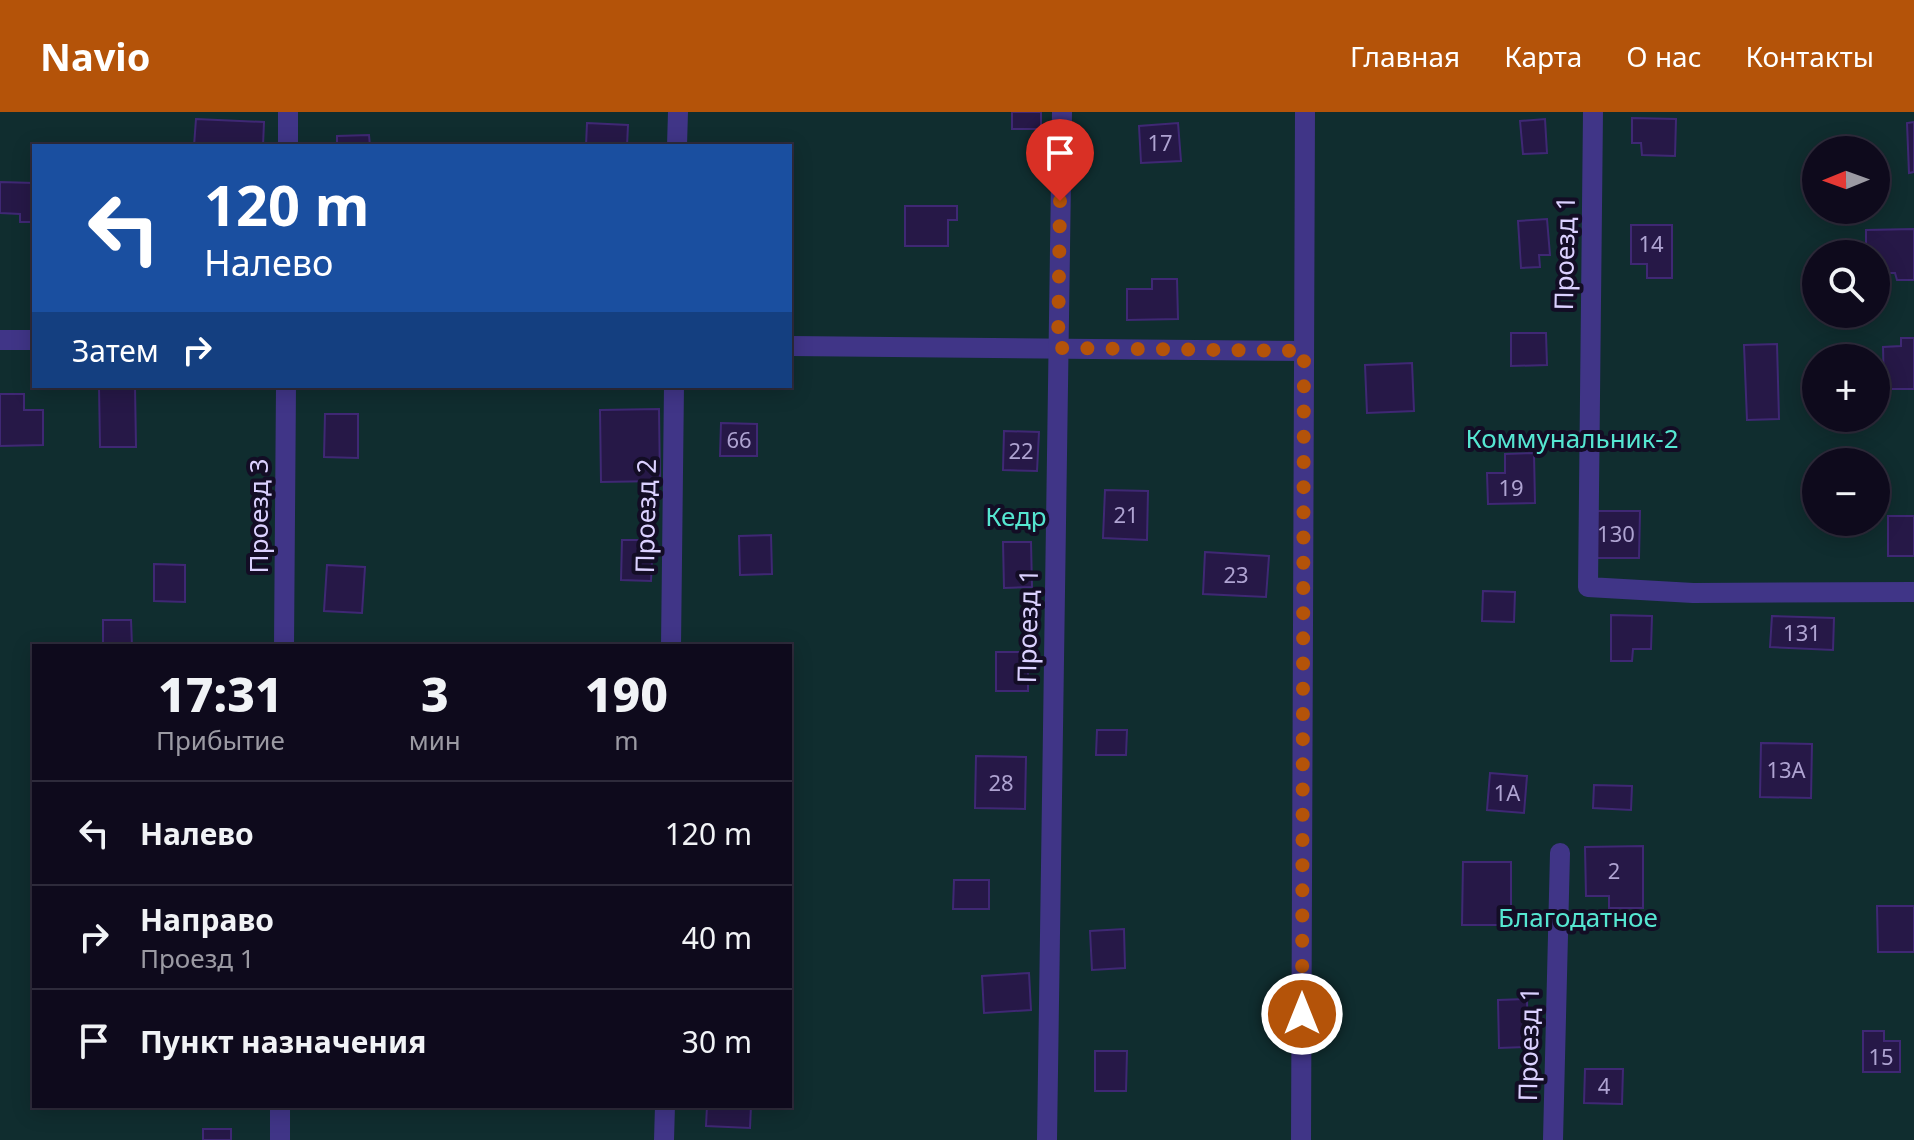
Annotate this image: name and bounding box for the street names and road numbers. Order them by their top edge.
street label: Проезд 1 [1545,195,1583,311]
street label: Проезд 2 [626,458,664,574]
street label: Проезд 3 [240,459,276,573]
street label: Проезд 1 [1008,568,1046,684]
street label: Проезд 1 [1509,986,1547,1102]

